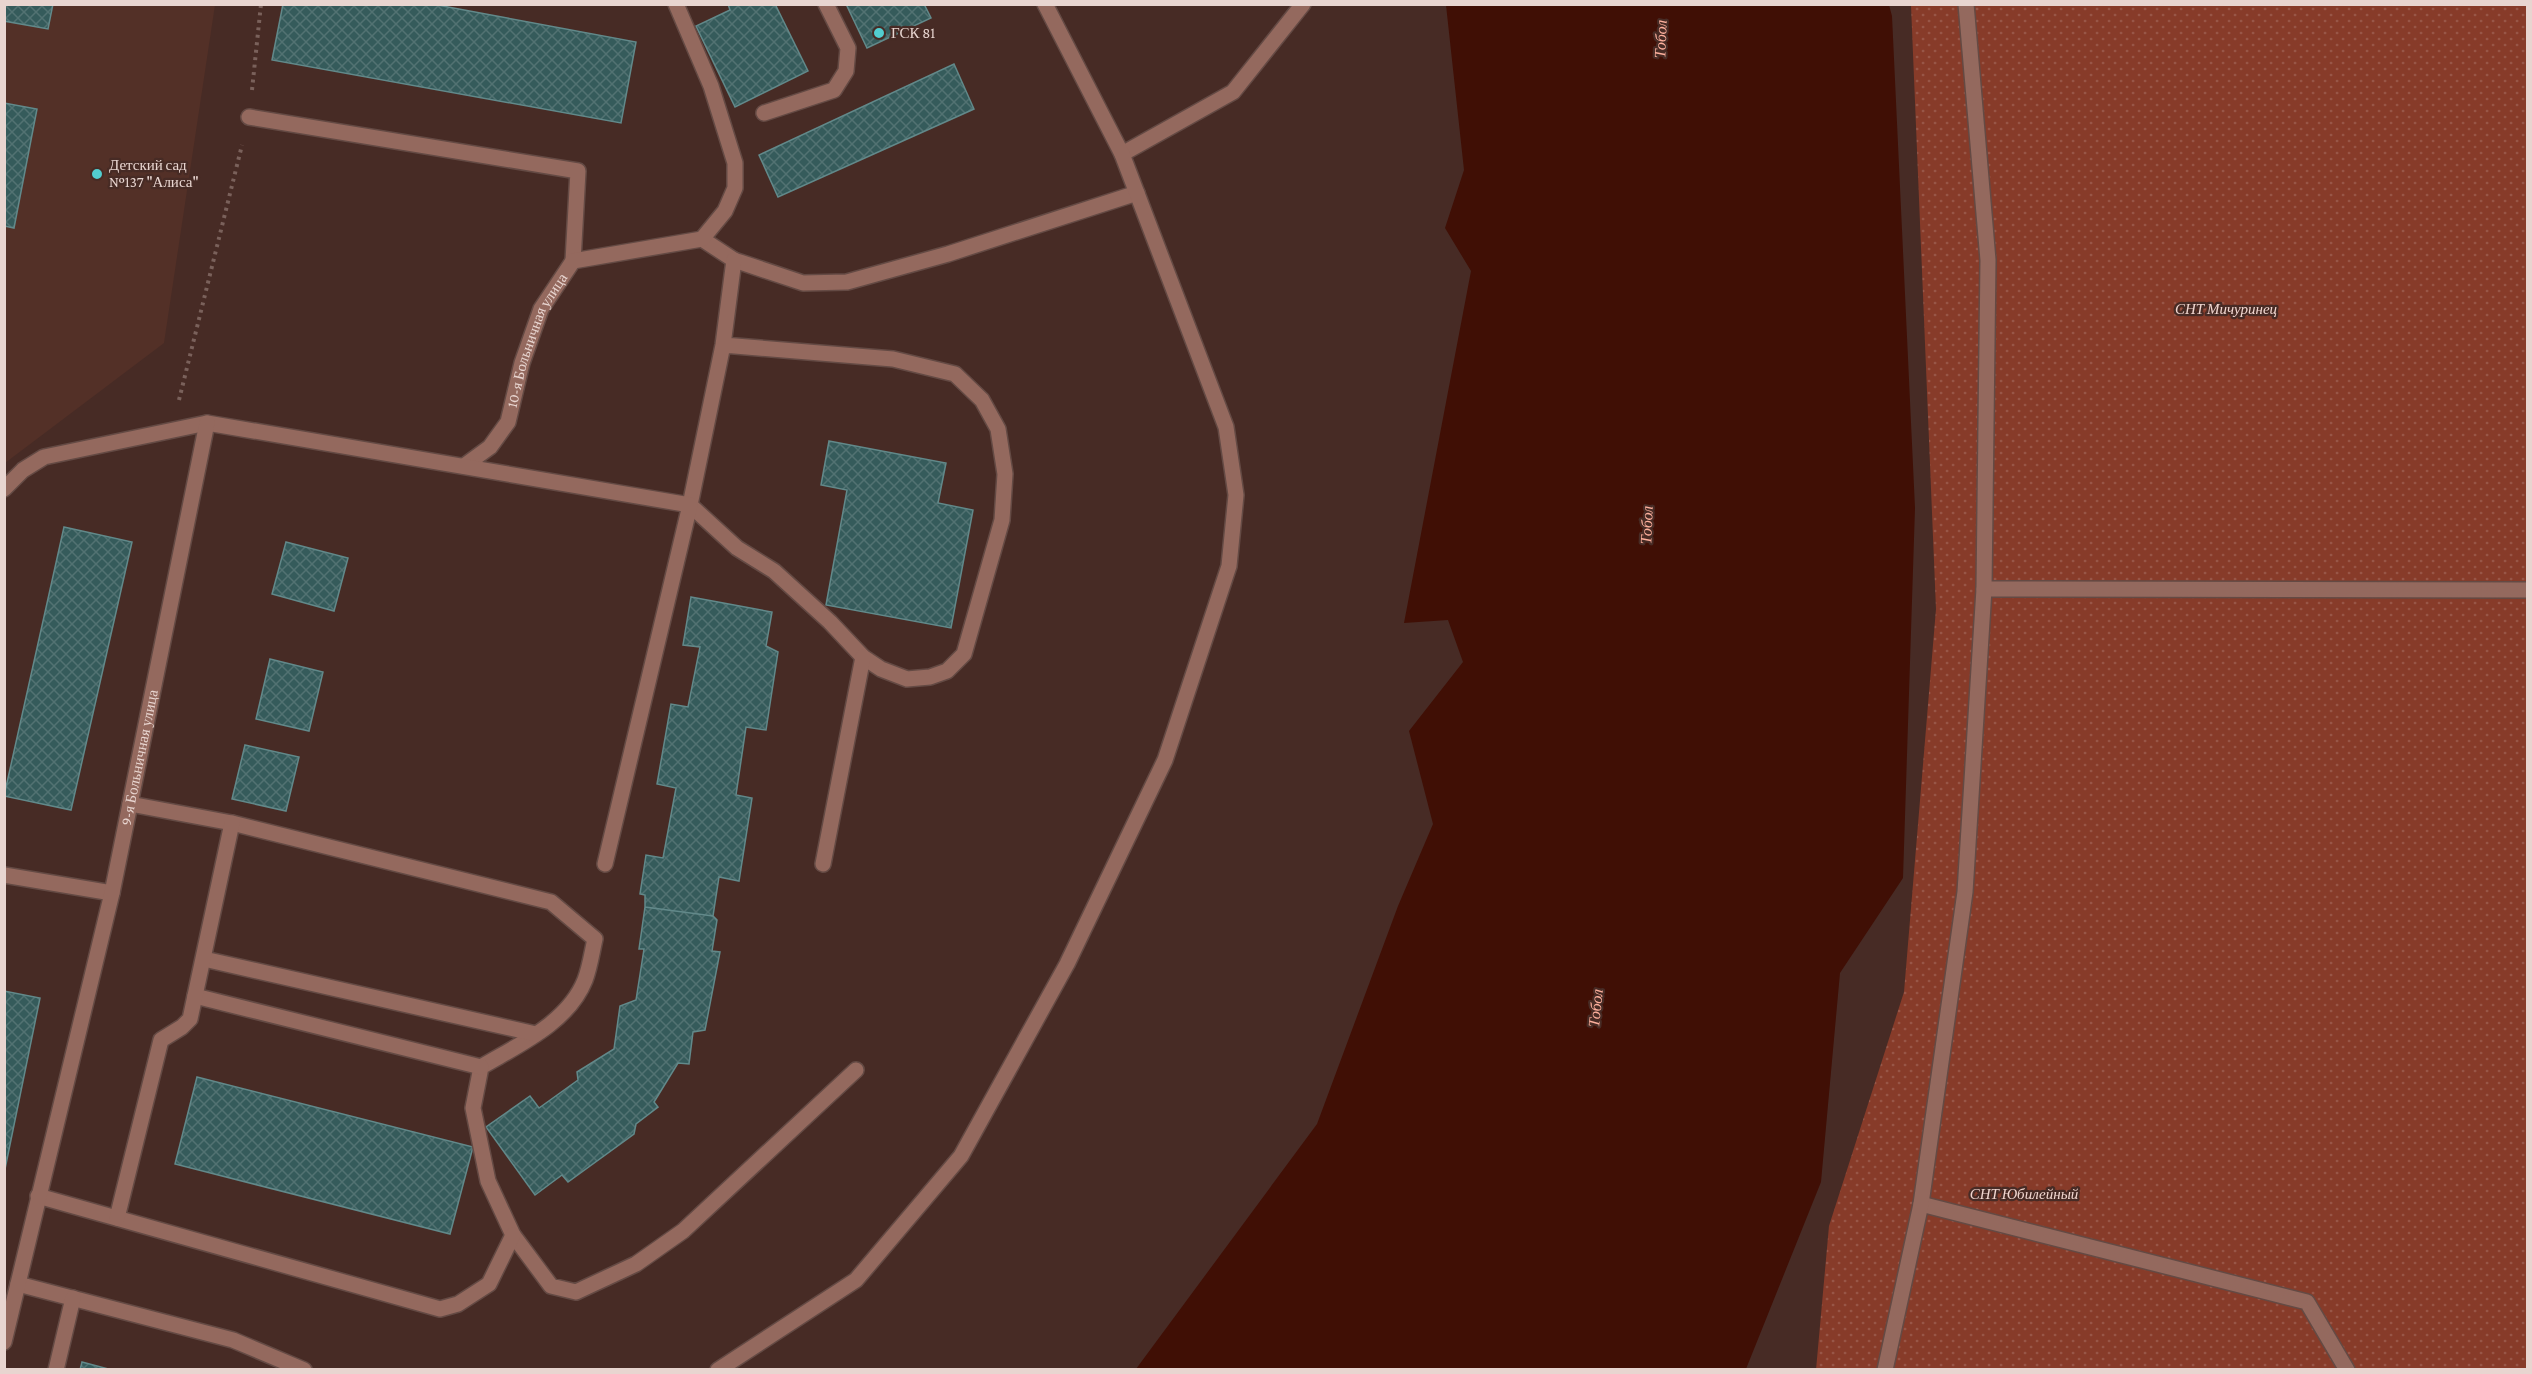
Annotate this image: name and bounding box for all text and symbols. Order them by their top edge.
water label: Тобол [1651,19,1670,59]
place label: ГСК 81 [891,25,935,41]
marker: ГСК 81 [872,26,886,40]
place label: Детский сад №137 "Алиса" [109,157,199,190]
marker: Детский сад №137 "Алиса" [90,167,104,181]
street label: 10-я Больничная улица [504,270,571,409]
park label: СНТ Мичуринец [2175,301,2277,317]
water label: Тобол [1637,505,1656,545]
street label: 9-я Больничная улица [118,688,161,827]
water label: Тобол [1585,988,1606,1028]
park label: СНТ Юбилейный [1970,1186,2079,1202]

